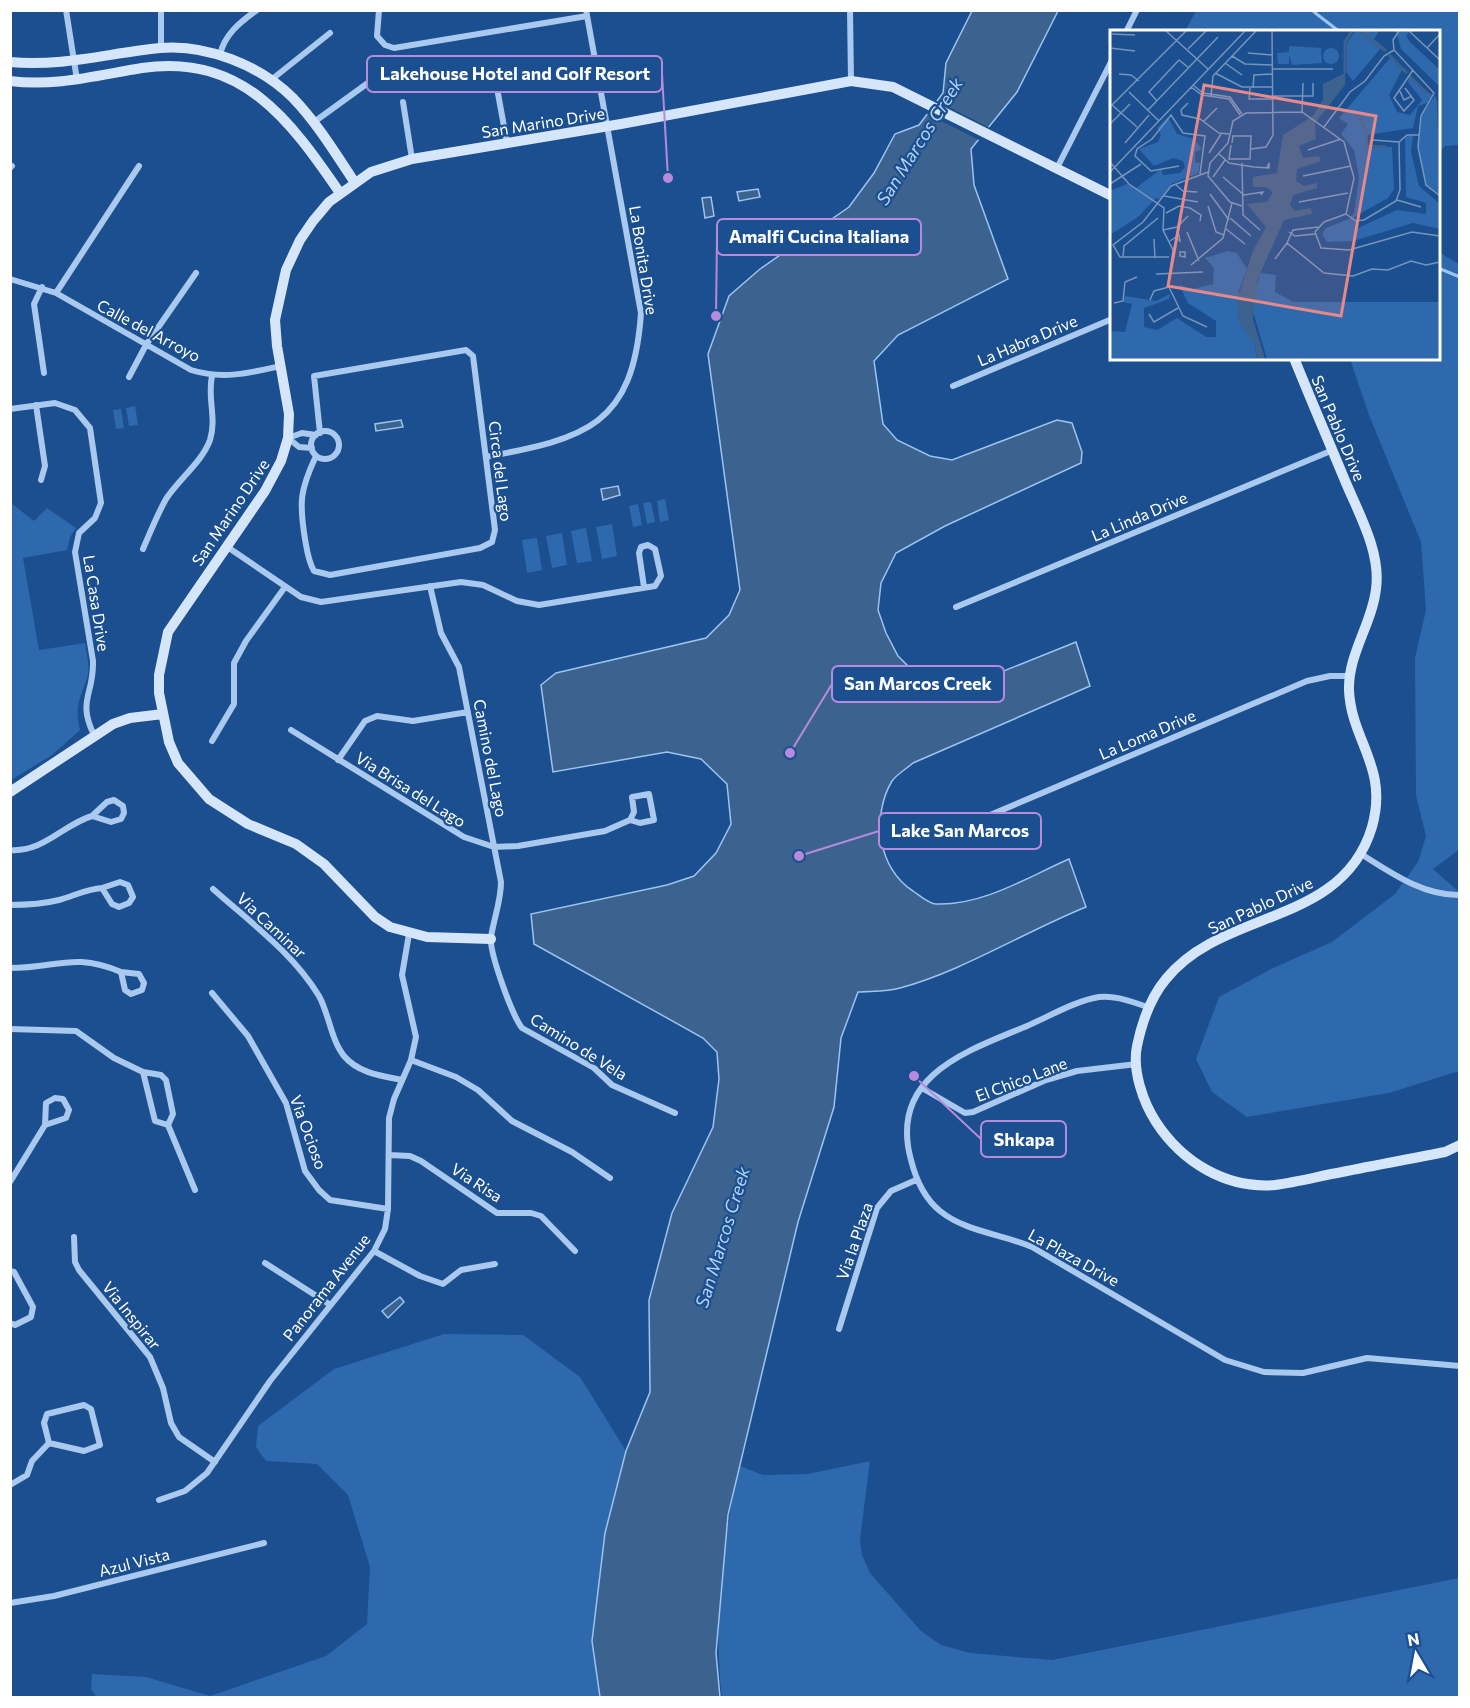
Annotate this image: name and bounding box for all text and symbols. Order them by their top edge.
inset map [1110,30,1440,360]
callout: Lakehouse Hotel and Golf Resort [367,56,662,92]
text: Lakehouse Hotel and Golf Resort [380,62,651,84]
water label: San Marcos Creek [871,72,968,209]
street label: San Marino Drive [480,103,606,141]
street label: La Bonita Drive [626,204,662,316]
callout: Amalfi Cucina Italiana [717,219,921,255]
text: Amalfi Cucina Italiana [729,225,909,247]
street label: Calle del Arroyo [94,295,204,365]
street label: La Habra Drive [974,310,1080,370]
street label: San Pablo Drive [1308,372,1370,484]
street label: Circa del Lago [485,420,517,522]
street label: San Marino Drive [187,455,273,569]
street label: La Linda Drive [1088,487,1190,545]
street label: La Casa Drive [80,553,114,653]
callout: San Marcos Creek [832,666,1004,702]
text: San Marcos Creek [844,672,993,694]
street label: Camino del Lago [470,697,512,819]
street label: La Loma Drive [1096,705,1198,763]
street label: Via Brisa del Lago [352,747,470,831]
callout: Lake San Marcos [879,813,1041,849]
text: Lake San Marcos [891,819,1029,841]
street label: San Pablo Drive [1205,872,1315,938]
street label: Via Caminar [233,888,311,962]
street label: Camino de Vela [527,1009,631,1083]
street label: El Chico Lane [973,1053,1069,1105]
street label: Via Ocioso [287,1092,331,1172]
callout: Shkapa [981,1121,1066,1157]
text: Shkapa [993,1128,1055,1150]
street label: Via Risa [448,1159,506,1205]
water label: San Marcos Creek [690,1163,754,1310]
street label: Via la Plaza [832,1200,876,1282]
street label: La Plaza Drive [1025,1224,1123,1290]
street label: Panorama Avenue [278,1230,374,1344]
street label: Via Inspirar [99,1277,166,1353]
street label: Azul Vista [97,1544,171,1580]
north arrow [1386,1624,1446,1684]
text: N [1406,1628,1421,1649]

